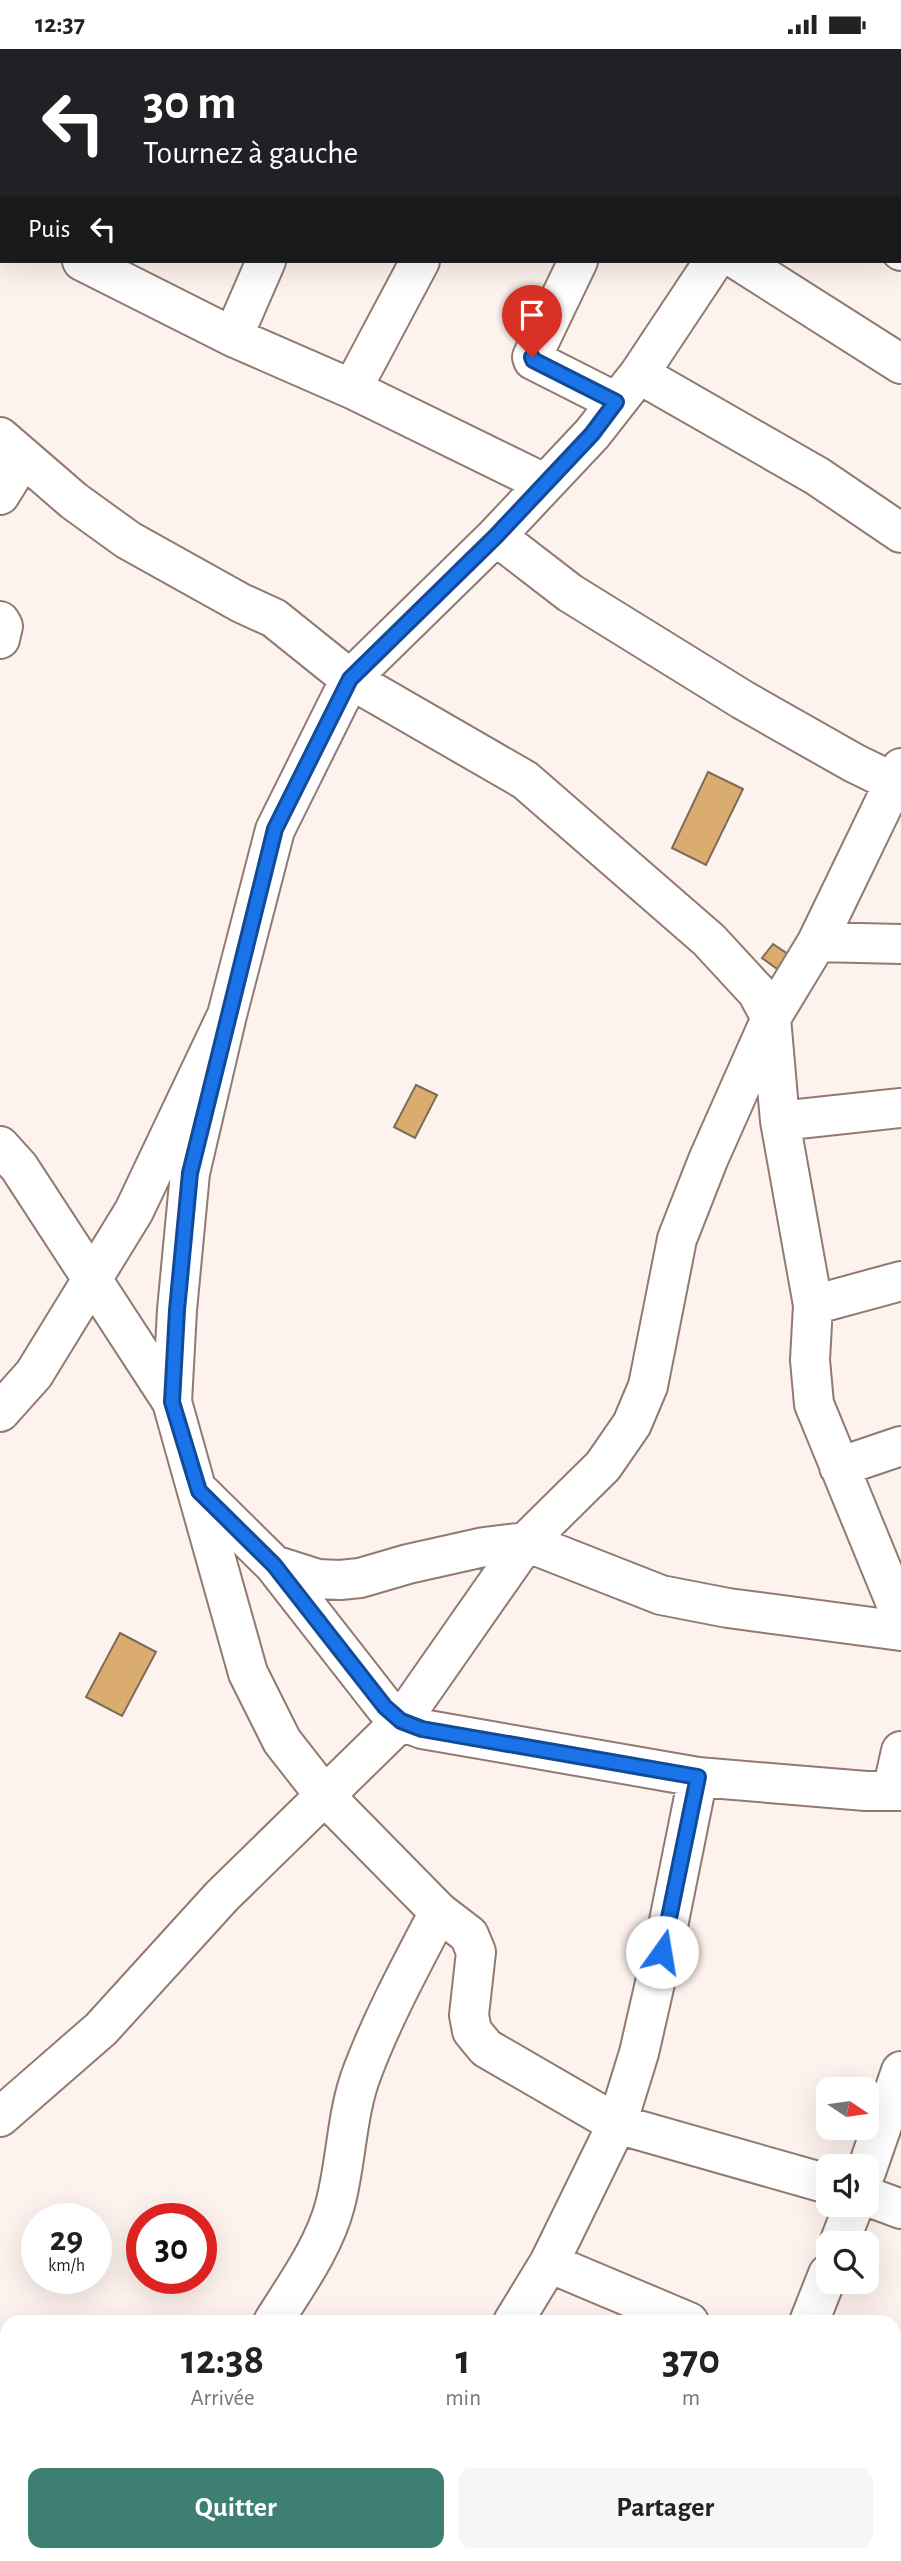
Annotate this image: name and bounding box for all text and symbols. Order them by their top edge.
text: 12:37 [35,11,85,37]
icon: left [28,77,119,168]
text: 30 m [143,79,237,128]
text: Tournez à gauche [143,137,358,169]
icon: left [84,210,122,248]
text: Puis [28,216,70,242]
pin [502,285,562,357]
icon: arrive [513,296,551,334]
position arrow [625,1915,699,1989]
north arrow [816,2077,878,2140]
map controls [816,2077,879,2294]
button: sound [816,2154,879,2217]
speed limit sign: 30 [126,2203,217,2294]
text: 29 [50,2222,83,2257]
button: search [816,2231,879,2294]
text: km/h [48,2257,85,2275]
text: 12:38 [181,2339,264,2381]
text: 1 [456,2339,471,2381]
text: 370 [662,2339,720,2381]
text: Arrivée [191,2387,255,2410]
text: min [445,2387,481,2410]
text: m [682,2387,700,2410]
button: Quitter [28,2468,444,2548]
button: Partager [458,2468,873,2548]

